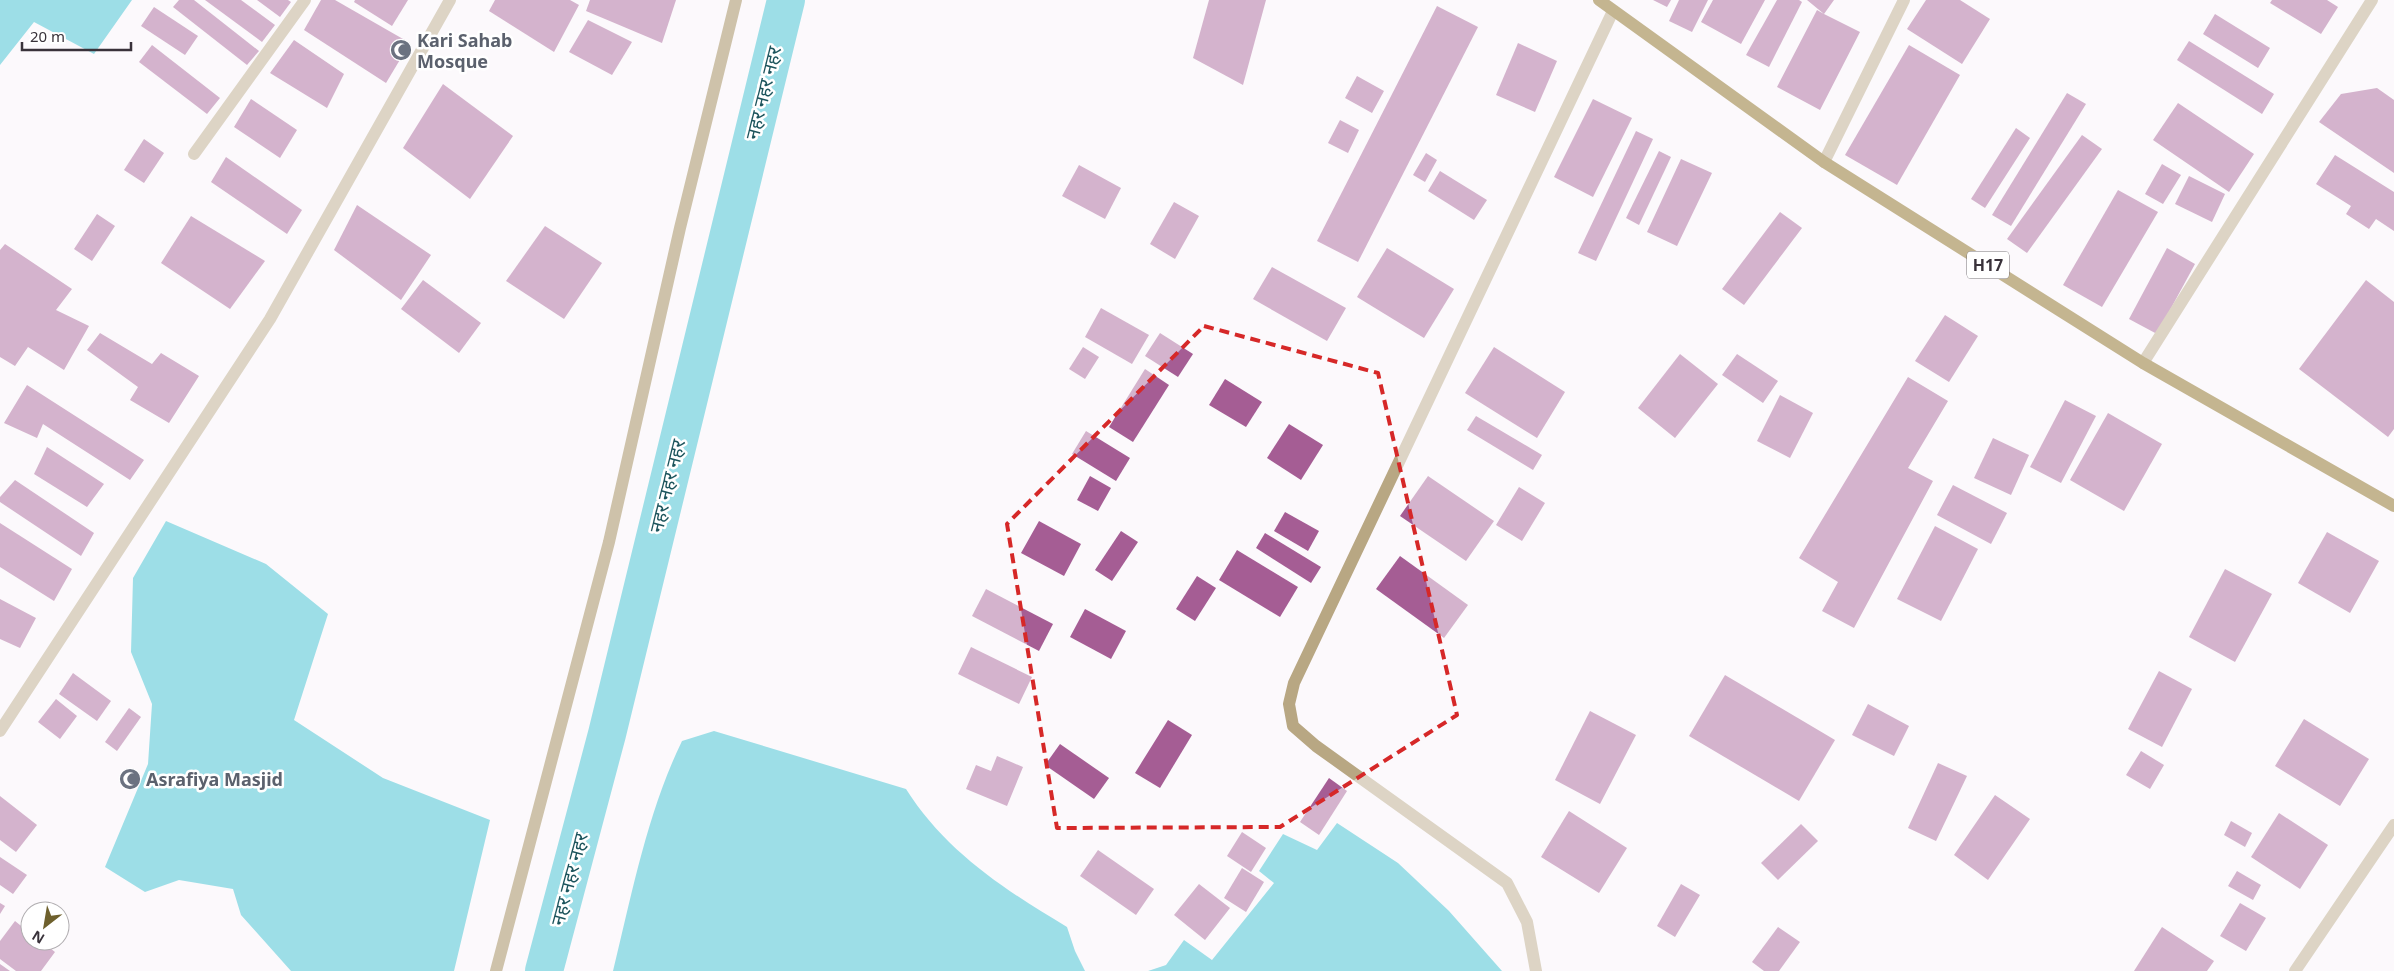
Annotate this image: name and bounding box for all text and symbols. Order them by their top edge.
scale bar [22,20,131,52]
text: 20 m [30,26,65,46]
place label: Kari Sahab Mosque [417,28,512,73]
mosque icon: Kari Sahab Mosque [389,38,413,62]
water label: नहर नहर नहर [739,43,787,142]
road number: H17 [1967,252,2009,278]
water label: नहर नहर नहर [643,436,691,535]
mosque icon: Asrafiya Masjid [118,767,142,791]
place label: Asrafiya Masjid [146,767,283,791]
water label: नहर नहर नहर [544,829,594,928]
north arrow [20,901,70,951]
text: N [28,926,48,949]

